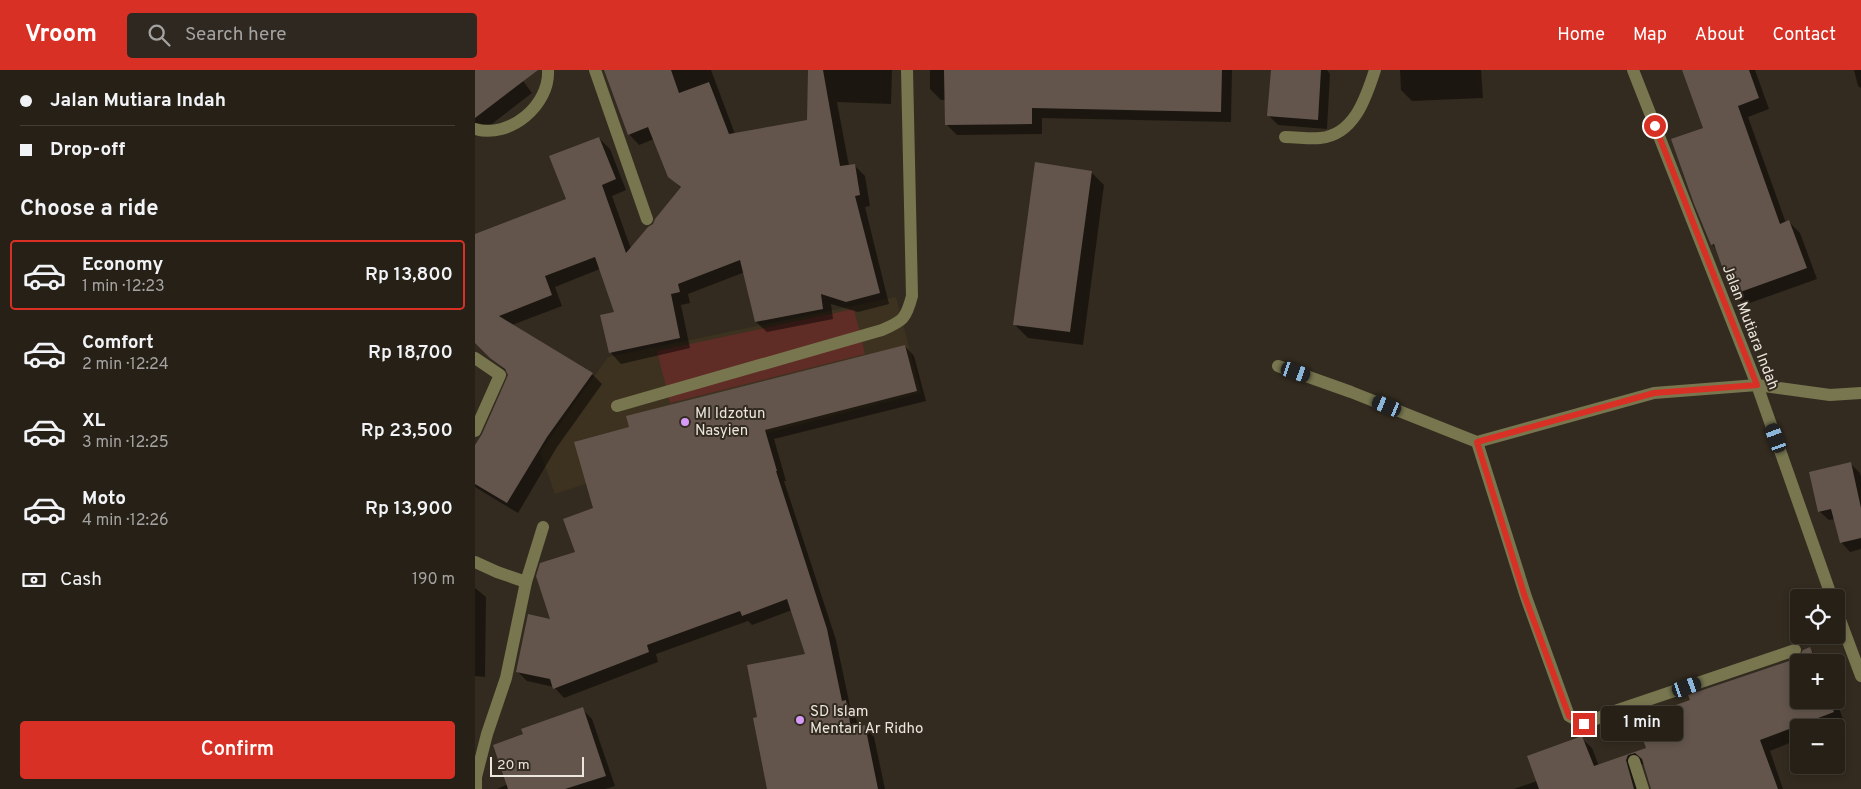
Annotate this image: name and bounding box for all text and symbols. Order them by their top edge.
search box [127,13,477,58]
text: Vroom [25,20,97,50]
icon: search [145,21,173,49]
text: Search here [185,23,287,47]
text: Home [1557,24,1605,47]
text: Map [1633,24,1667,47]
text: About [1695,24,1744,47]
text: Contact [1772,24,1836,47]
text: Jalan Mutiara Indah [50,89,226,113]
route start [1644,115,1666,137]
text: Drop-off [50,138,125,162]
text: Choose a ride [20,196,158,223]
icon: car [22,253,67,298]
text: Economy [82,253,163,277]
street label: Jalan Mutiara Indah [1717,262,1782,393]
text: Rp 13,800 [365,263,453,287]
text: 1 min · 12:23 [82,277,165,297]
icon: car [22,331,67,376]
text: Comfort [82,331,154,355]
text: Rp 18,700 [368,341,453,365]
text: 2 min · 12:24 [82,355,169,375]
car [1279,360,1312,384]
car [1370,393,1403,419]
place label: MI Idzotun Nasyien [695,405,765,441]
icon: car [22,409,67,454]
text: XL [82,409,105,433]
marker: MI Idzotun Nasyien [679,416,691,428]
text: Rp 23,500 [361,419,453,443]
car [1763,421,1788,455]
text: 3 min · 12:25 [82,433,169,453]
icon: car [22,487,67,532]
text: Moto [82,487,126,511]
text: Rp 13,900 [365,497,453,521]
text: 4 min · 12:26 [82,511,169,531]
icon: cash [20,566,48,594]
text: Cash [60,568,102,592]
text: 190 m [412,570,455,590]
map controls [1790,589,1845,774]
button: locate [1790,589,1845,644]
button: + [1790,654,1845,709]
car [1670,675,1703,699]
place label: SD Islam Mentari Ar Ridho [810,703,923,739]
callout: 1 min [1601,706,1684,742]
route end [1573,713,1595,735]
text: 1 min [1623,713,1661,733]
marker: SD Islam Mentari Ar Ridho [794,714,806,726]
button: − [1790,719,1845,774]
button: Confirm [20,721,455,779]
scale bar [490,754,584,777]
text: 20 m [497,757,530,774]

